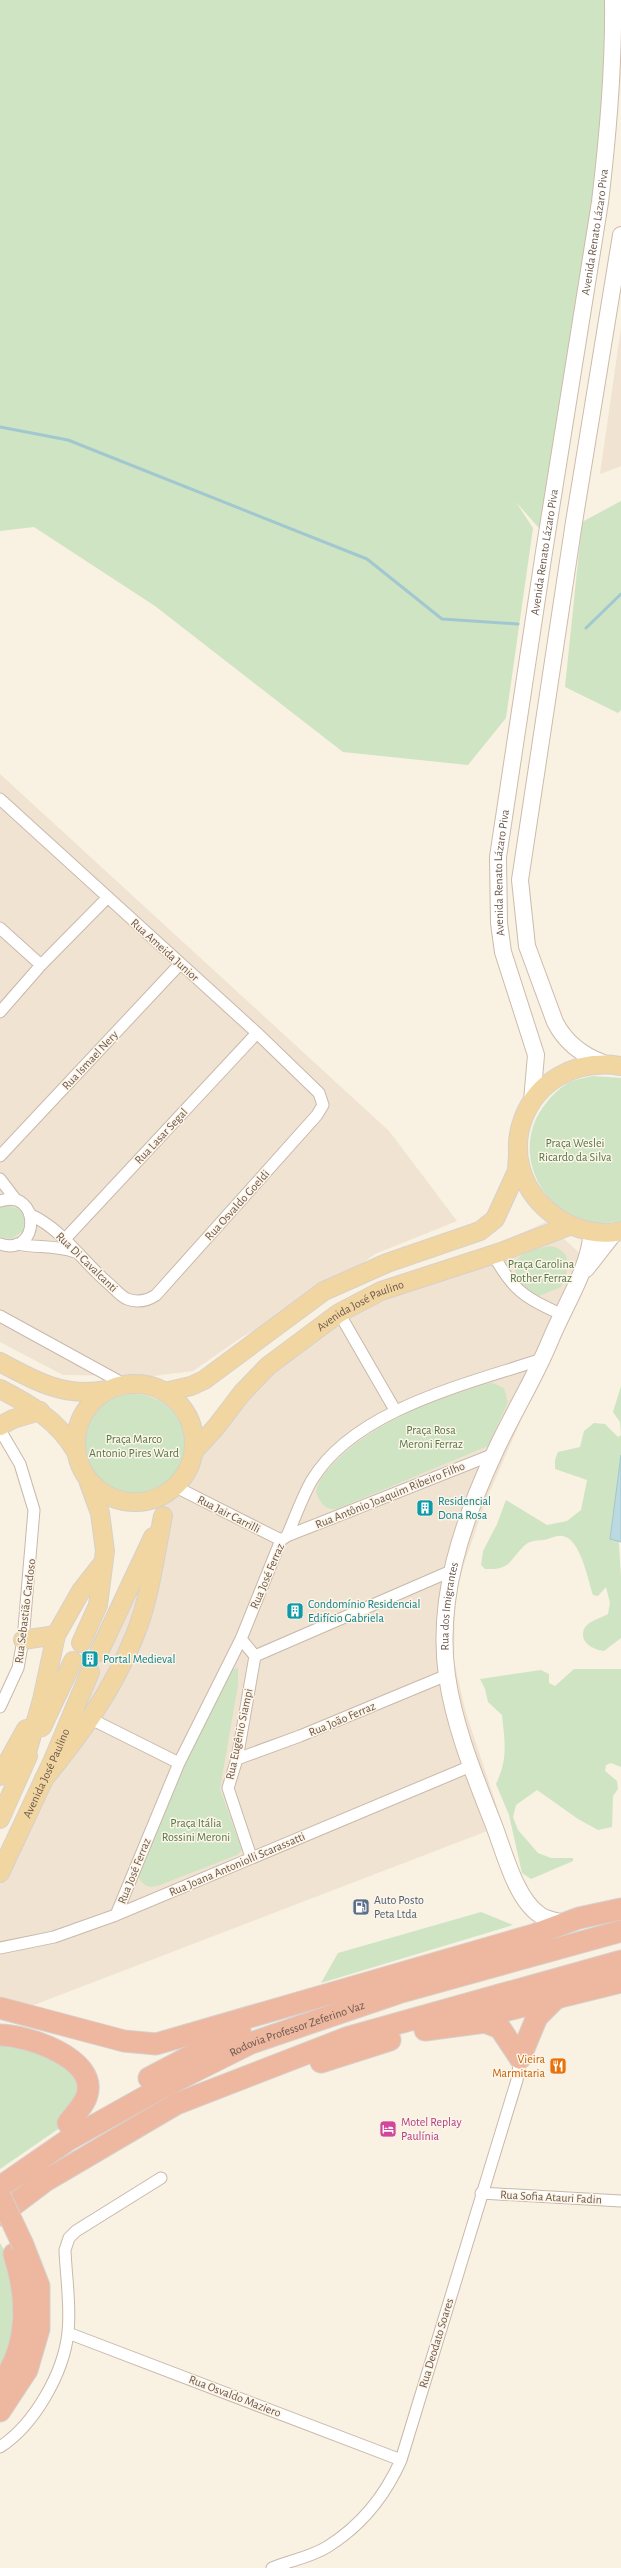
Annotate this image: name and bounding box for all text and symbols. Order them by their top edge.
street label: Avenida Renato Lázaro Piva [579,168,610,296]
street label: Avenida Renato Lázaro Piva [529,488,560,616]
street label: Avenida Renato Lázaro Piva [492,808,511,937]
street label: Rua Ameida Junior [129,916,201,984]
street label: Rua Ismael Nery [60,1028,121,1092]
street label: Rua Lasar Segal [132,1106,190,1166]
park label: Praça Weslei Ricardo da Silva [538,1137,612,1163]
street label: Rua Osvaldo Goeldi [202,1168,272,1242]
street label: Rua Di Cavalcanti [54,1230,120,1294]
park label: Praça Carolina Rother Ferraz [508,1258,575,1284]
street label: Avenida José Paulino [315,1278,405,1333]
park label: Praça Rosa Meroni Ferraz [399,1424,463,1450]
park label: Praça Marco Antonio Pires Ward [89,1433,179,1459]
street label: Rua Antônio Joaquim Ribeiro Filho [313,1459,467,1531]
street label: Rua Jair Carrilli [196,1493,262,1535]
place label: Residencial Dona Rosa [438,1495,491,1521]
building icon: Residencial Dona Rosa [415,1498,435,1518]
street label: Rua José Ferraz [248,1541,286,1610]
street label: Rua Sebastião Cardoso [13,1558,37,1664]
street label: Rua dos Imigrantes [438,1561,460,1651]
place label: Condomínio Residencial Edifício Gabriela [308,1598,421,1624]
building icon: Condomínio Residencial Edifício Gabriela [285,1601,305,1621]
building icon: Portal Medieval [80,1649,100,1669]
place label: Portal Medieval [103,1653,176,1665]
street label: Rua Eugênio Siampi [223,1687,255,1781]
street label: Rua João Ferraz [307,1700,377,1738]
street label: Avenida José Paulino [21,1727,72,1820]
park label: Praça Itália Rossini Meroni [162,1817,230,1843]
street label: Rua Joana Antoniolli Scarassatti [167,1830,307,1898]
street label: Rua José Ferraz [115,1836,153,1906]
place label: Auto Posto Peta Ltda [374,1894,424,1920]
fuel station icon: Auto Posto Peta Ltda [351,1897,371,1917]
street label: Rodovia Professor Zeferino Vaz [228,1999,366,2059]
place label: Vieira Marmitaria [492,2053,545,2079]
restaurant icon: Vieira Marmitaria [548,2056,568,2076]
place label: Motel Replay Paulínia [401,2116,462,2142]
hotel icon: Motel Replay Paulínia [378,2119,398,2139]
street label: Rua Sofia Atauri Fadin [500,2188,602,2206]
street label: Rua Deodato Soares [417,2297,455,2389]
street label: Rua Osvaldo Maziero [187,2373,283,2419]

